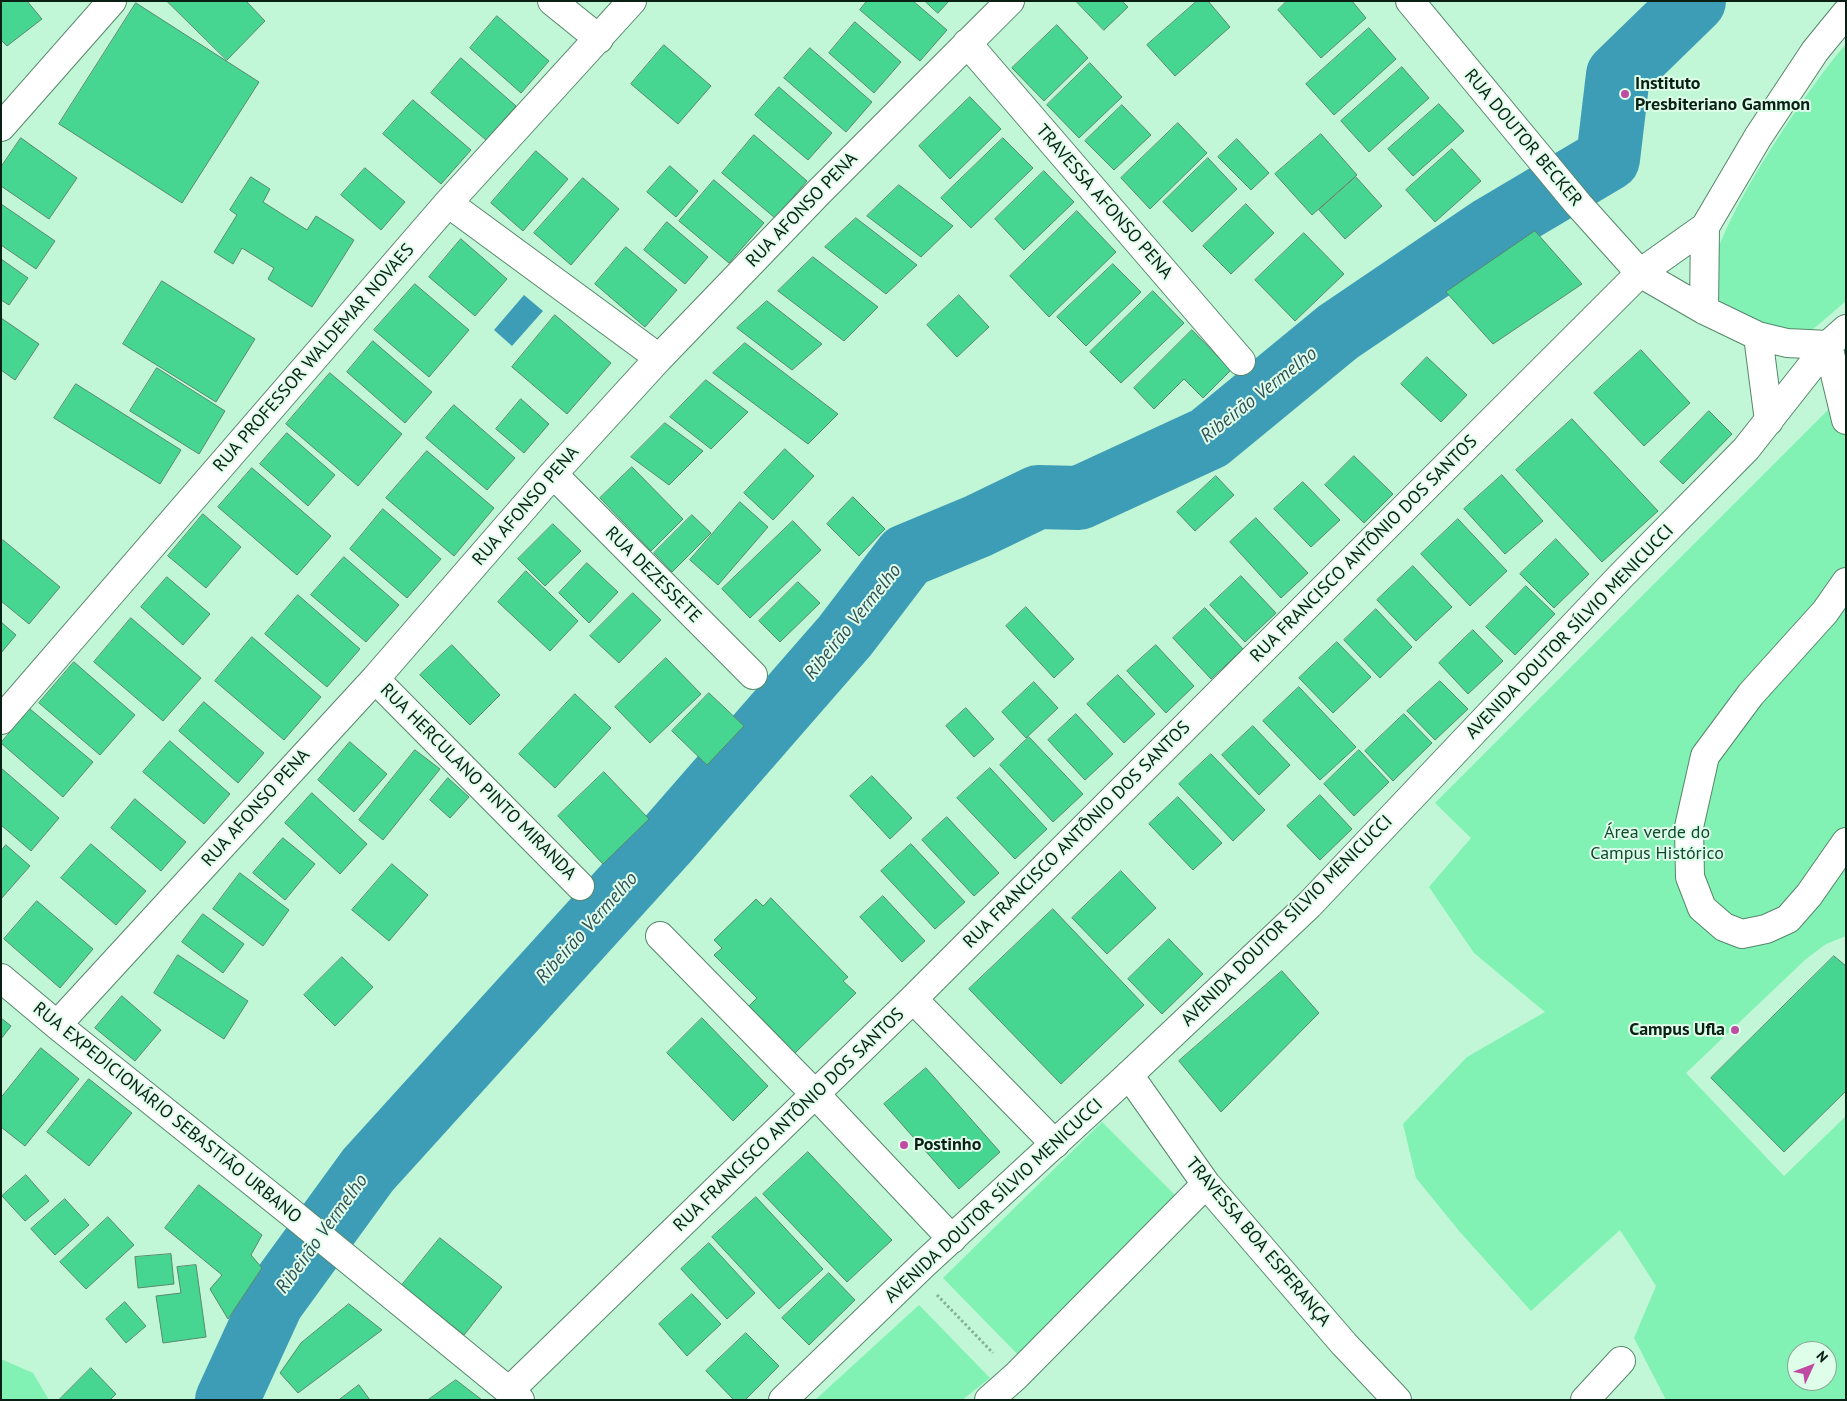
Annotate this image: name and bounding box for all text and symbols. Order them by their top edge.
street label: RUA DOUTOR BECKER [1459,65,1587,211]
place label: Instituto Presbiteriano Gammon [1635,73,1810,116]
marker: Instituto Presbiteriano Gammon [1619,88,1631,100]
street label: TRAVESSA AFONSO PENA [1031,120,1177,284]
street label: RUA AFONSO PENA [742,148,862,272]
street label: RUA PROFESSOR WALDEMAR NOVAES [209,240,419,476]
water label: Ribeirão Vermelho [1196,342,1322,448]
street label: RUA FRANCISCO ANTÔNIO DOS SANTOS [1246,431,1482,667]
street label: RUA AFONSO PENA [468,442,584,570]
street label: AVENIDA DOUTOR SÍLVIO MENICUCCI [1462,520,1678,744]
street label: RUA DEZESSETE [600,522,706,628]
water label: Ribeirão Vermelho [800,560,906,684]
street label: RUA HERCULANO PINTO MIRANDA [375,679,581,885]
street label: RUA FRANCISCO ANTÔNIO DOS SANTOS [959,717,1195,953]
street label: RUA AFONSO PENA [197,745,315,871]
street label: AVENIDA DOUTOR SÍLVIO MENICUCCI [1177,811,1397,1031]
park label: Área verde do Campus Histórico [1590,822,1724,864]
water label: Ribeirão Vermelho [531,868,643,988]
street label: RUA EXPEDICIONÁRIO SEBASTIÃO URBANO [28,998,306,1228]
street label: RUA FRANCISCO ANTÔNIO DOS SANTOS [669,1004,909,1236]
place label: Campus Ufla [1629,1019,1725,1041]
marker: Campus Ufla [1729,1024,1741,1036]
street label: AVENIDA DOUTOR SÍLVIO MENICUCCI [881,1094,1107,1308]
place label: Postinho [914,1134,981,1156]
marker: Postinho [898,1139,910,1151]
street label: TRAVESSA BOA ESPERANÇA [1181,1153,1335,1331]
water label: Ribeirão Vermelho [271,1170,373,1298]
north arrow [1787,1341,1837,1391]
text: N [1813,1347,1832,1366]

